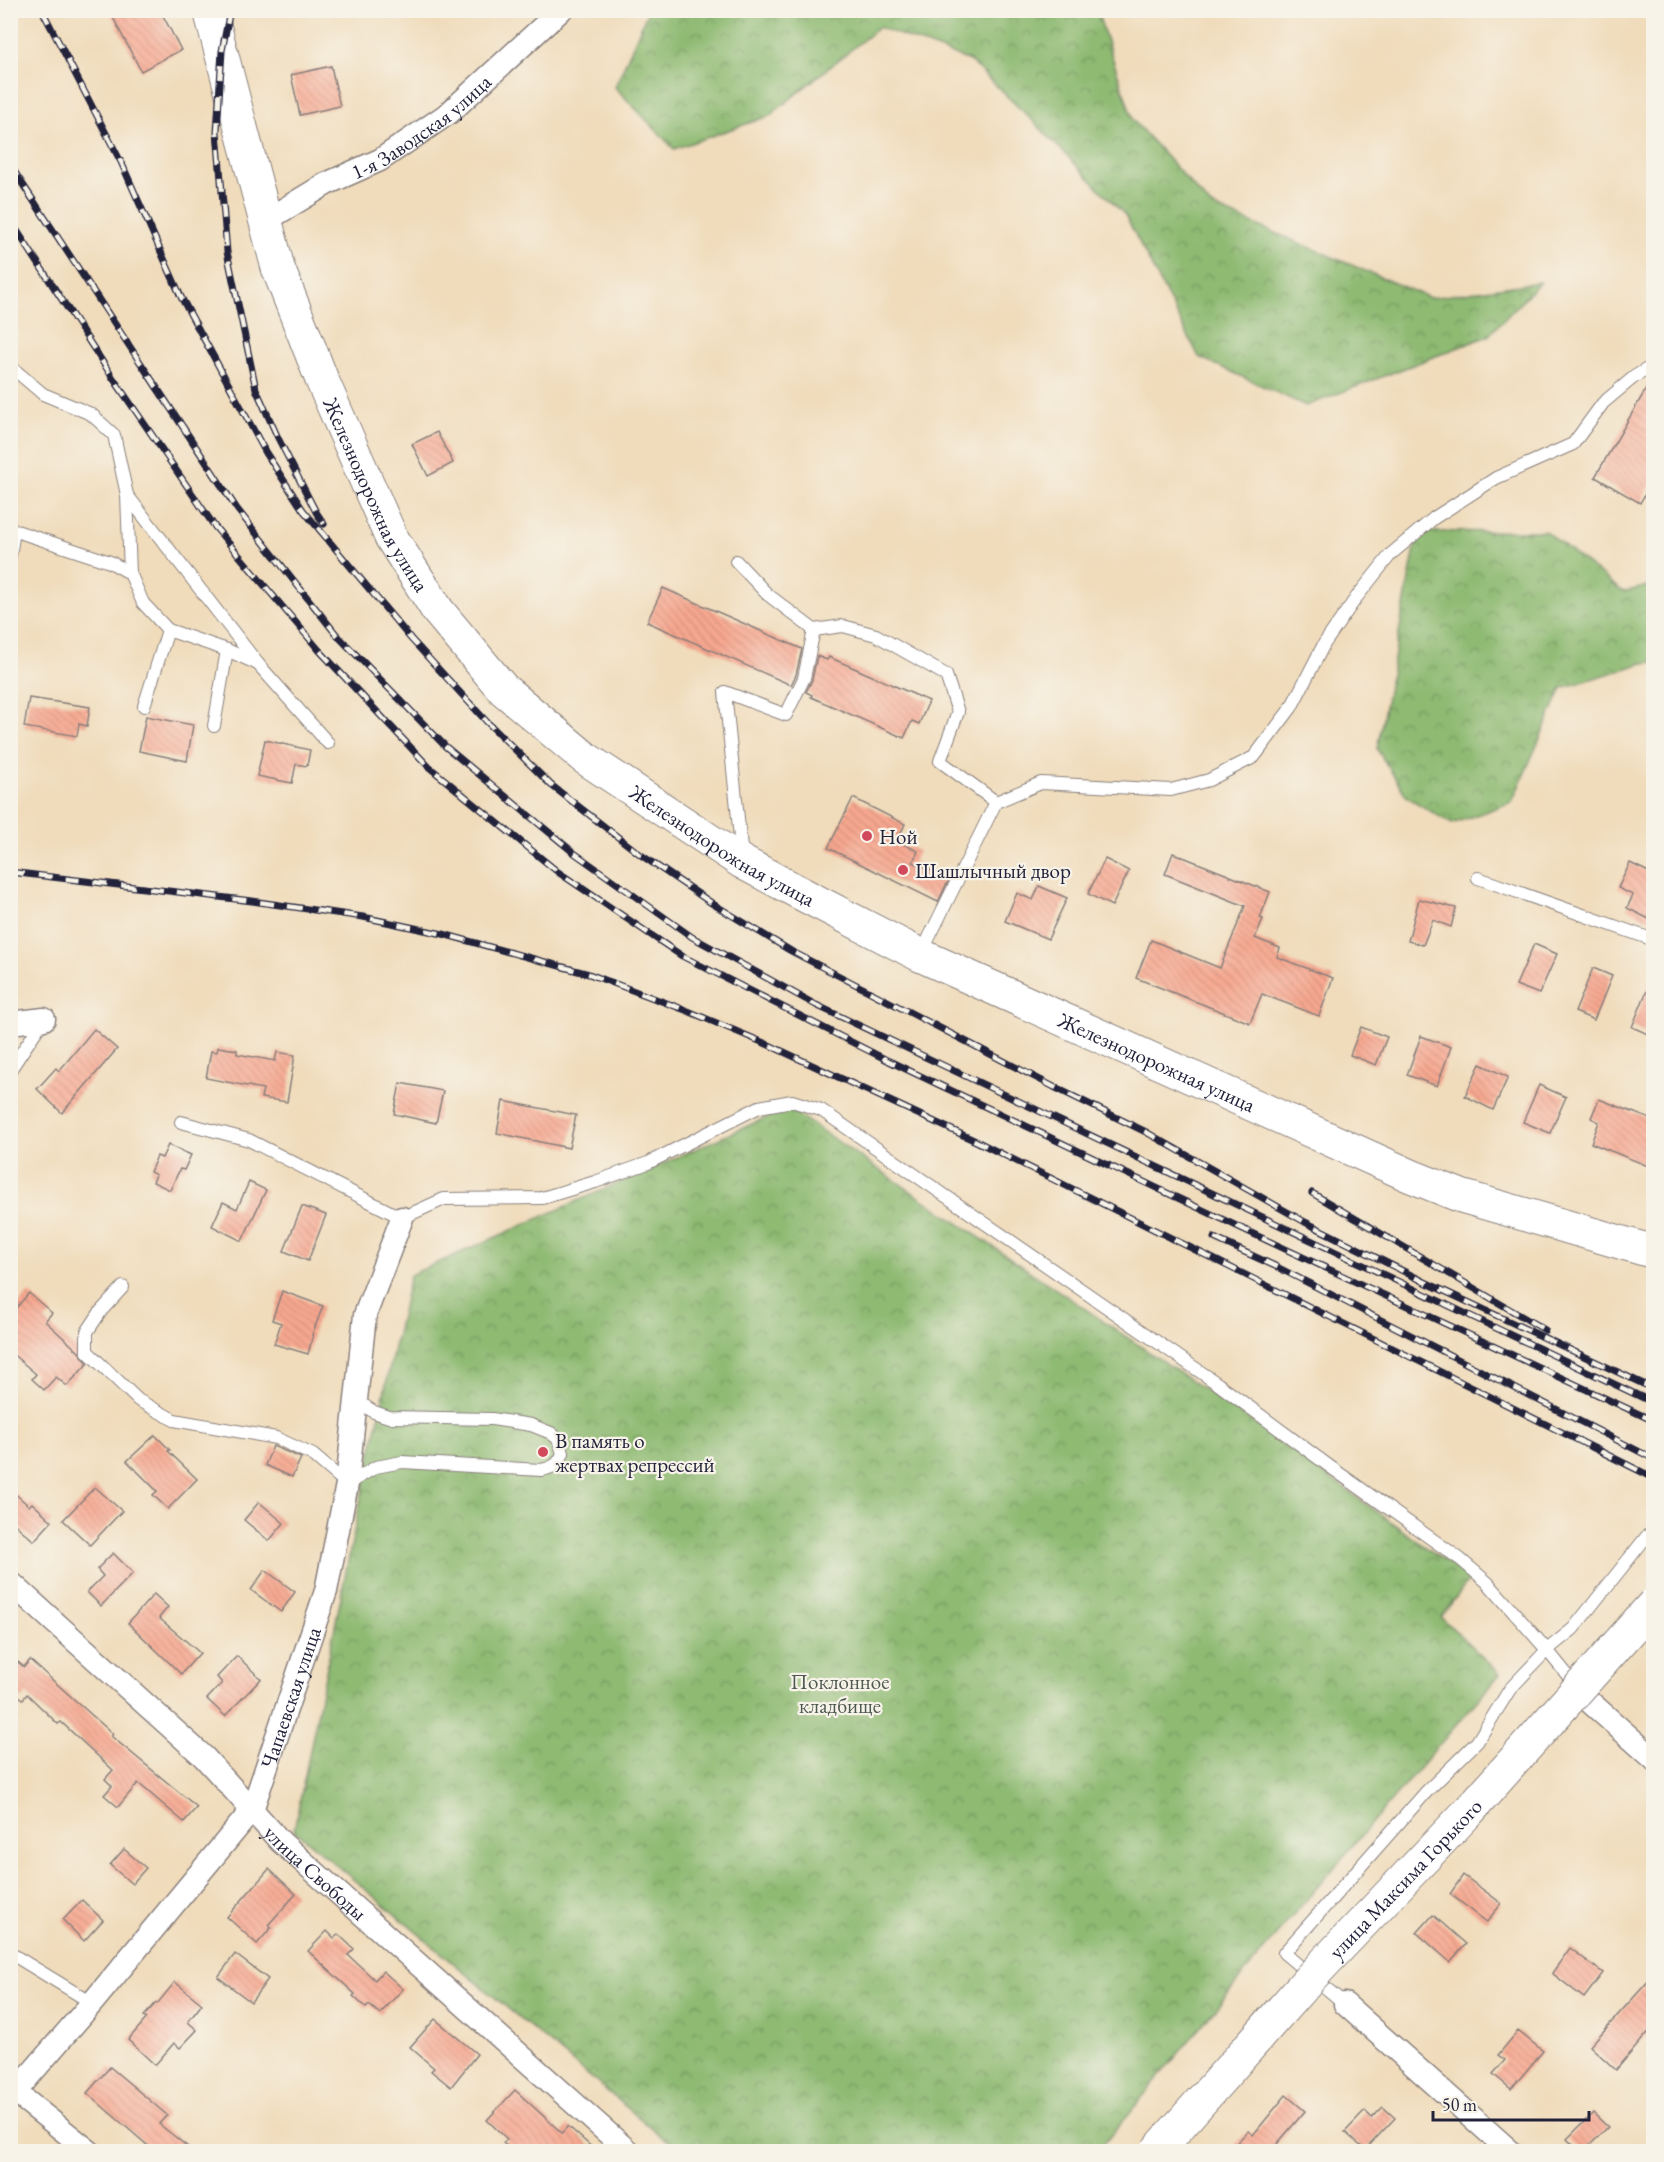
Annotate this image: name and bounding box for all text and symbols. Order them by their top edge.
street label: 1-я Заводская улица [347,67,497,185]
street label: Железнодорожная улица [317,392,436,597]
street label: Железнодорожная улица [624,777,820,912]
place label: Ной [879,823,918,850]
marker: Ной [860,829,874,843]
place label: Шашлычный двор [915,857,1071,884]
marker: Шашлычный двор [896,863,910,877]
street label: Железнодорожная улица [1053,1005,1260,1118]
place label: В память о жертвах репрессий [555,1427,715,1478]
marker: В память о жертвах репрессий [536,1445,550,1459]
street label: Чапаевская улица [254,1623,327,1772]
park label: Поклонное кладбище [791,1668,889,1719]
street label: улица Максима Горького [1322,1793,1487,1964]
street label: улица Свободы [258,1819,373,1926]
scale bar [1433,2084,1589,2122]
text: 50 m [1442,2093,1477,2116]

